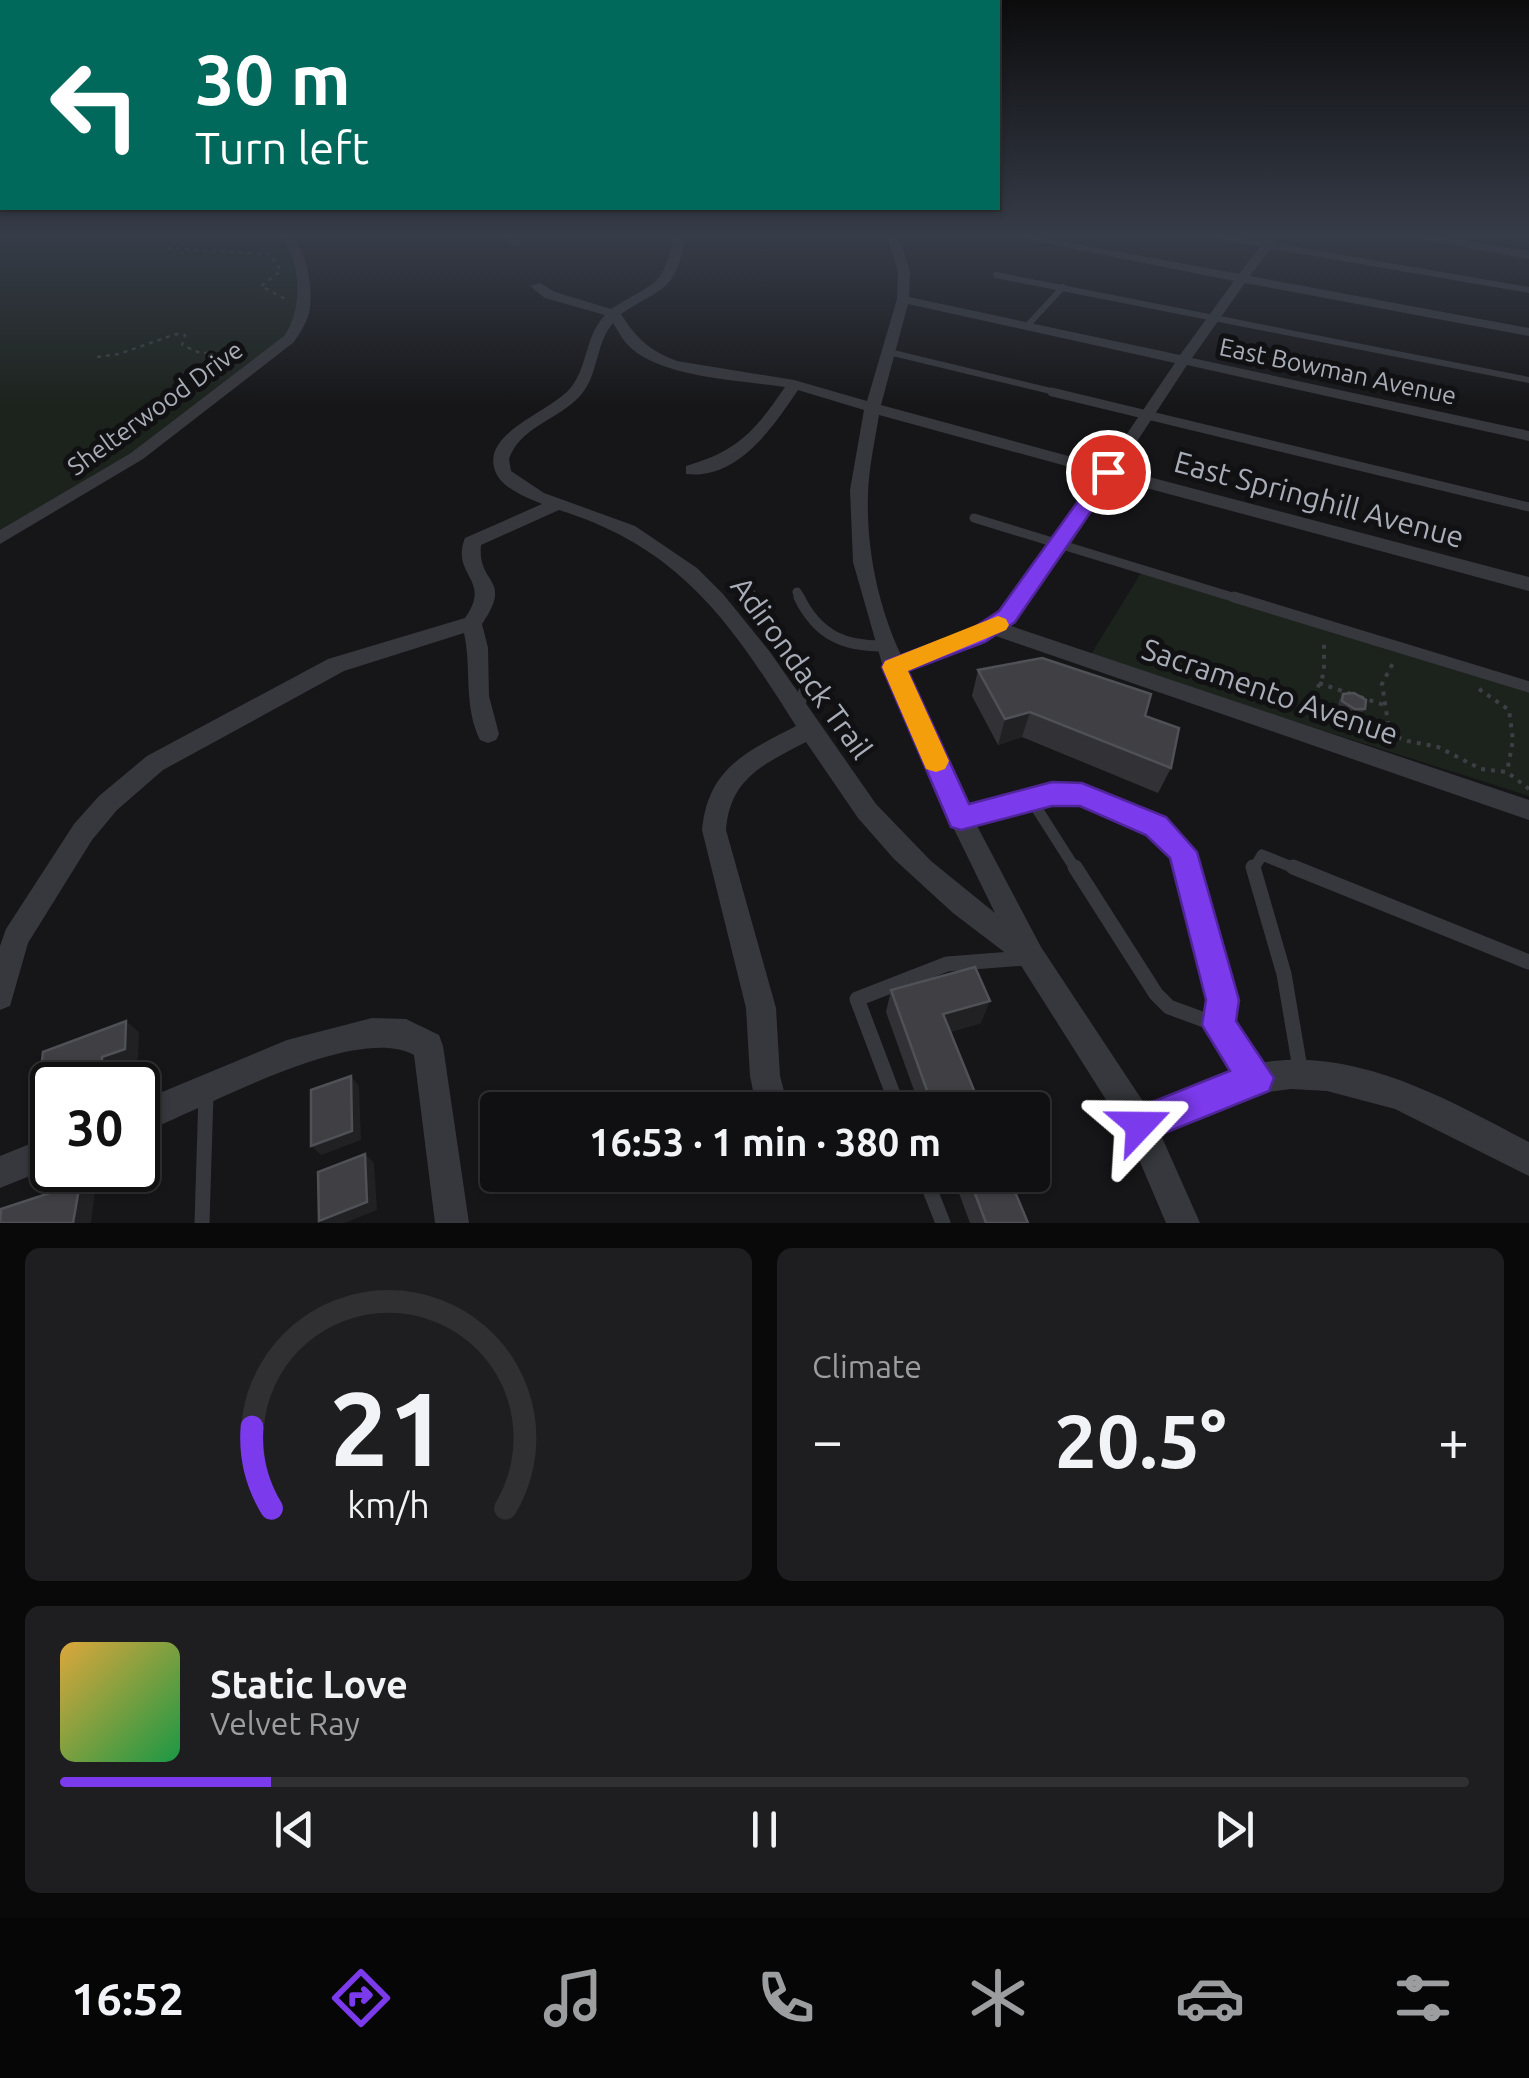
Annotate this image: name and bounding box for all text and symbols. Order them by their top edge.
icon: left [30,40,160,170]
text: 30 m [195,40,351,118]
text: Turn left [195,122,369,173]
street label: East Bowman Avenue [1217,332,1459,410]
street label: Shelterwood Drive [62,335,248,481]
pin [1066,430,1151,515]
street label: East Springhill Avenue [1171,444,1468,554]
icon: arrive [1081,445,1136,500]
street label: Adirondack Trail [724,570,879,765]
street label: Sacramento Avenue [1138,631,1403,751]
speed limit sign: 30 [30,1062,160,1192]
position arrow [1088,1073,1192,1177]
text: 16:53 · 1 min · 380 m [589,1121,941,1163]
text: Climate [812,1348,922,1384]
text: 21 [330,1369,447,1486]
text: 20.5° [1055,1398,1226,1482]
text: − [812,1409,843,1470]
text: + [1438,1409,1469,1470]
text: km/h [347,1485,430,1525]
text: Static Love [210,1663,408,1705]
text: Velvet Ray [210,1705,360,1741]
icon: previous [267,1802,322,1857]
icon: pause [737,1802,792,1857]
icon: next [1207,1802,1262,1857]
icon: directions [326,1963,396,2033]
icon: music [538,1963,608,2033]
icon: phone [751,1963,821,2033]
icon: climate [963,1963,1033,2033]
icon: car [1175,1963,1245,2033]
icon: filters [1388,1963,1458,2033]
text: 16:52 [71,1973,184,2024]

